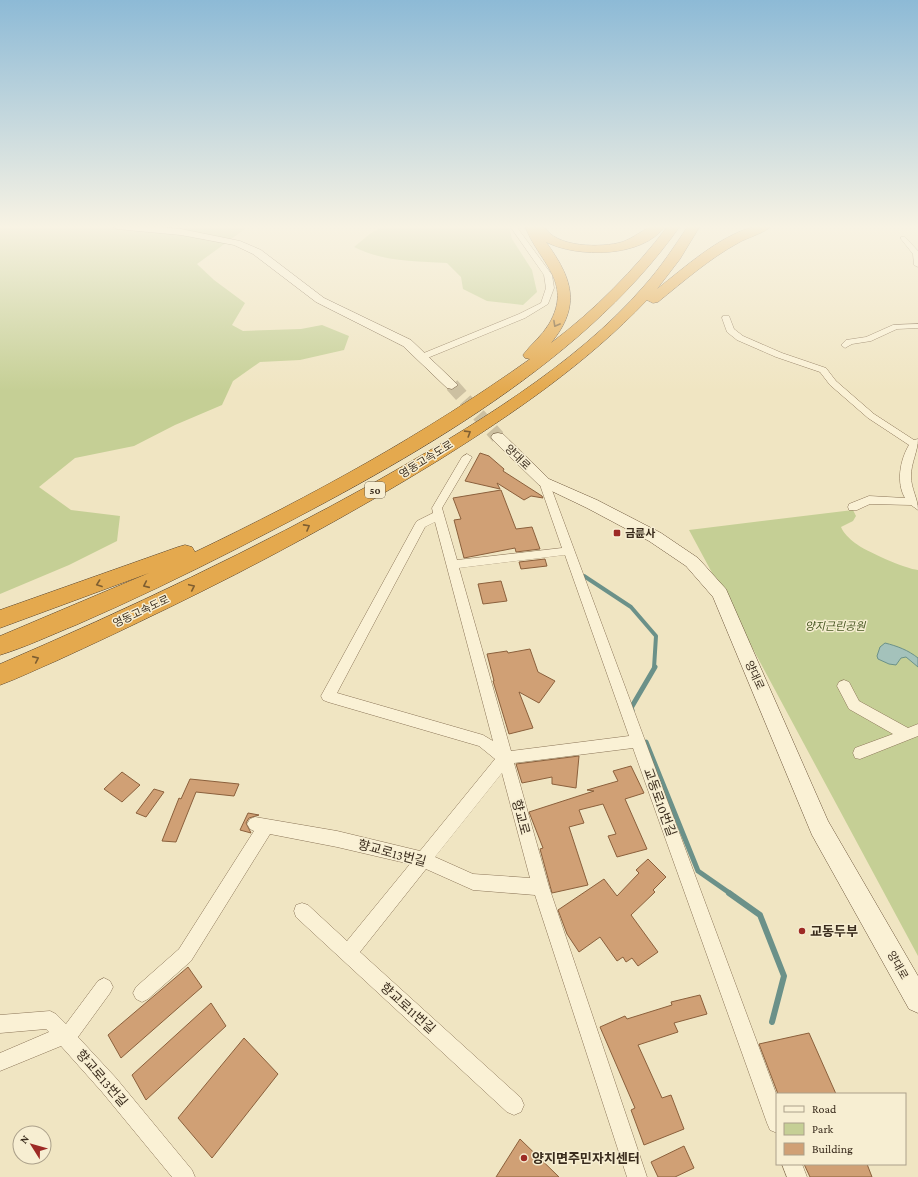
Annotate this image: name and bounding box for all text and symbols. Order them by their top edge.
one-way arrow [553,320,560,327]
one-way arrow [464,431,471,438]
street label: 영동고속도로 [397,438,455,480]
street label: 양대로 [503,442,533,472]
road number: 50 [365,482,385,498]
one-way arrow [303,525,311,532]
place label: 금륜사 [625,527,655,539]
marker: 금륜사 [612,528,622,538]
one-way arrow [95,579,102,588]
one-way arrow [142,580,149,588]
one-way arrow [187,584,195,592]
street label: 영동고속도로 [111,593,171,629]
park label: 양지근린공원 [805,620,866,632]
one-way arrow [31,656,39,664]
street label: 양대로 [743,659,767,691]
street label: 교동로10번길 [641,766,679,838]
street label: 향교로 [509,798,533,836]
street label: 향교로13번길 [356,837,428,869]
place label: 교동두부 [810,924,858,939]
marker: 교동두부 [797,926,807,936]
street label: 양대로 [885,949,911,981]
street label: 향교로11번길 [378,980,438,1036]
street label: 향교로13번길 [73,1047,131,1109]
legend [776,1093,906,1165]
text: Road [812,1102,837,1116]
text: Park [812,1122,834,1136]
north arrow [12,1125,52,1165]
text: N [17,1132,31,1146]
text: Building [812,1142,853,1156]
place label: 양지면주민자치센터 [532,1151,640,1166]
marker: 양지면주민자치센터 [519,1153,529,1163]

